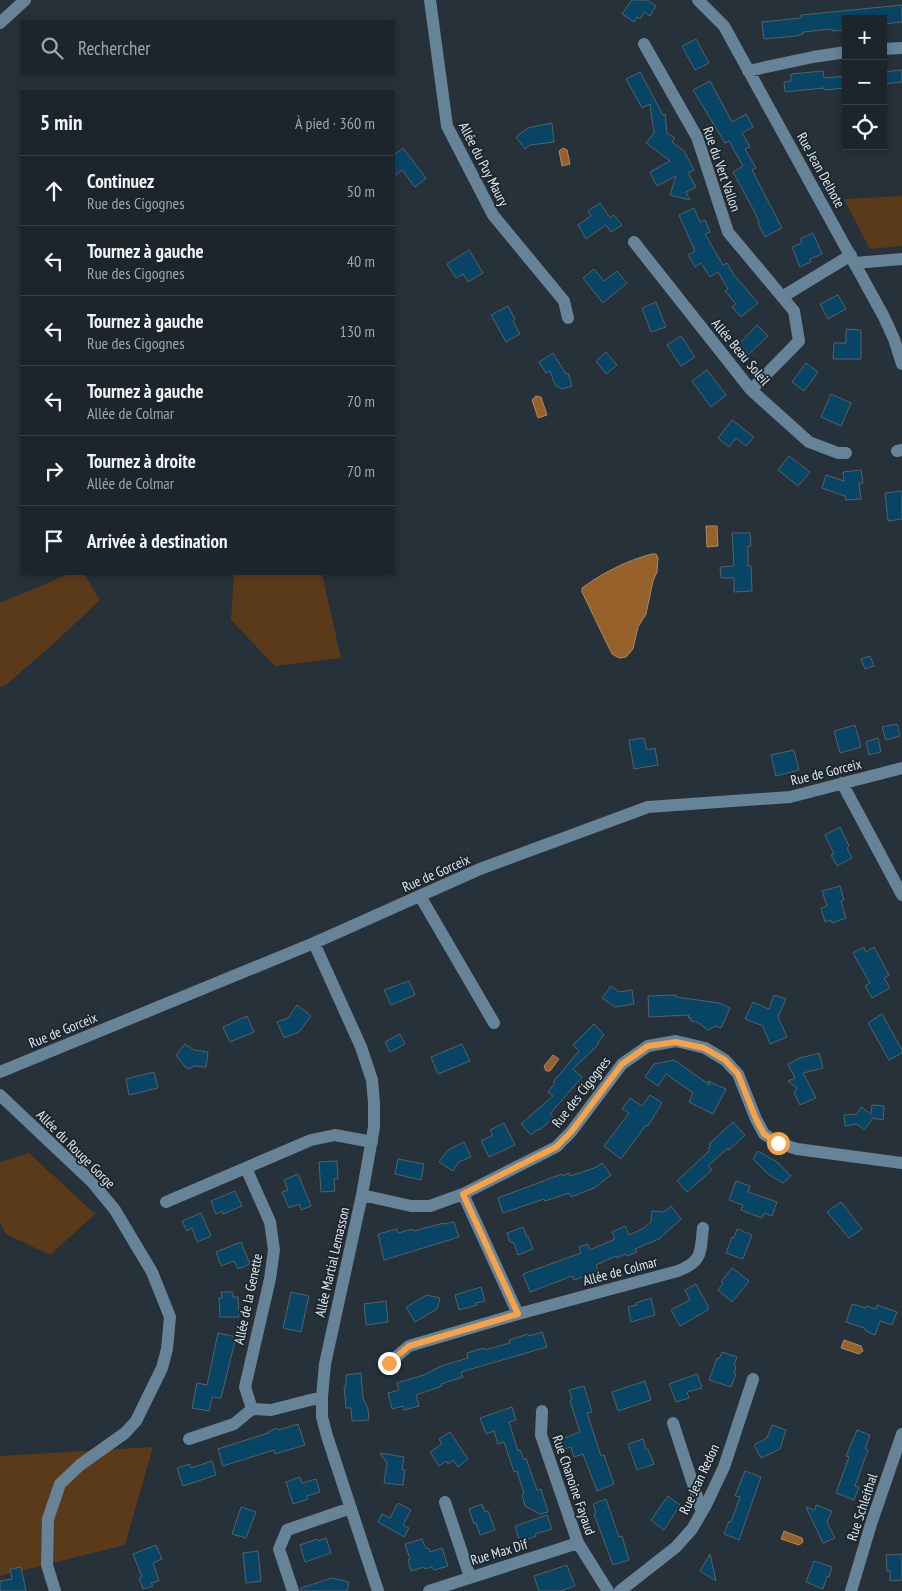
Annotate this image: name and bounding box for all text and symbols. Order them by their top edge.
map controls [842,15,887,150]
button: + [842,15,887,60]
search box [20,20,395,75]
icon: search [38,34,66,62]
text: Rechercher [78,36,150,60]
button: − [842,60,887,105]
button: locate [842,105,887,150]
text: 5 min [40,109,82,136]
text: À pied · 360 m [295,113,375,133]
street label: Allée du Puy Maury [455,119,513,210]
street label: Rue du Vert Vallon [699,124,745,214]
street label: Rue Jean Delhote [793,129,849,211]
text: Continuez [87,169,154,193]
icon: ahead [40,177,68,205]
text: 50 m [347,181,375,201]
text: Rue des Cigognes [87,193,185,213]
text: Tournez à gauche [87,239,204,263]
icon: left [40,247,68,275]
text: 40 m [347,251,375,271]
text: Rue des Cigognes [87,263,185,283]
text: Tournez à gauche [87,309,204,333]
street label: Allée Beau Soleil [708,315,775,390]
icon: left [40,317,68,345]
text: 130 m [340,321,375,341]
text: Rue des Cigognes [87,333,185,353]
text: Tournez à gauche [87,379,204,403]
icon: left [40,387,68,415]
text: 70 m [347,391,375,411]
text: Allée de Colmar [87,403,174,423]
text: Tournez à droite [87,449,196,473]
icon: right [40,457,68,485]
text: 70 m [347,461,375,481]
text: Allée de Colmar [87,473,174,493]
icon: arrive [40,527,68,555]
text: Arrivée à destination [87,529,228,553]
street label: Rue de Gorceix [789,754,864,789]
street label: Rue de Gorceix [399,850,473,896]
street label: Rue de Gorceix [26,1008,100,1052]
street label: Rue des Cigognes [548,1053,615,1131]
street label: Allée du Rouge Gorge [33,1106,119,1192]
route start [767,1132,790,1155]
street label: Allée Martial Lemasson [311,1205,353,1319]
street label: Allée de la Genette [230,1252,266,1346]
street label: Allée de Colmar [581,1252,659,1290]
route end [378,1352,401,1375]
street label: Rue Chanoine Fayaud [549,1433,599,1537]
street label: Rue Jean Redon [675,1441,723,1517]
street label: Rue Schleithal [843,1470,882,1543]
street label: Rue Max Dif [468,1535,530,1569]

